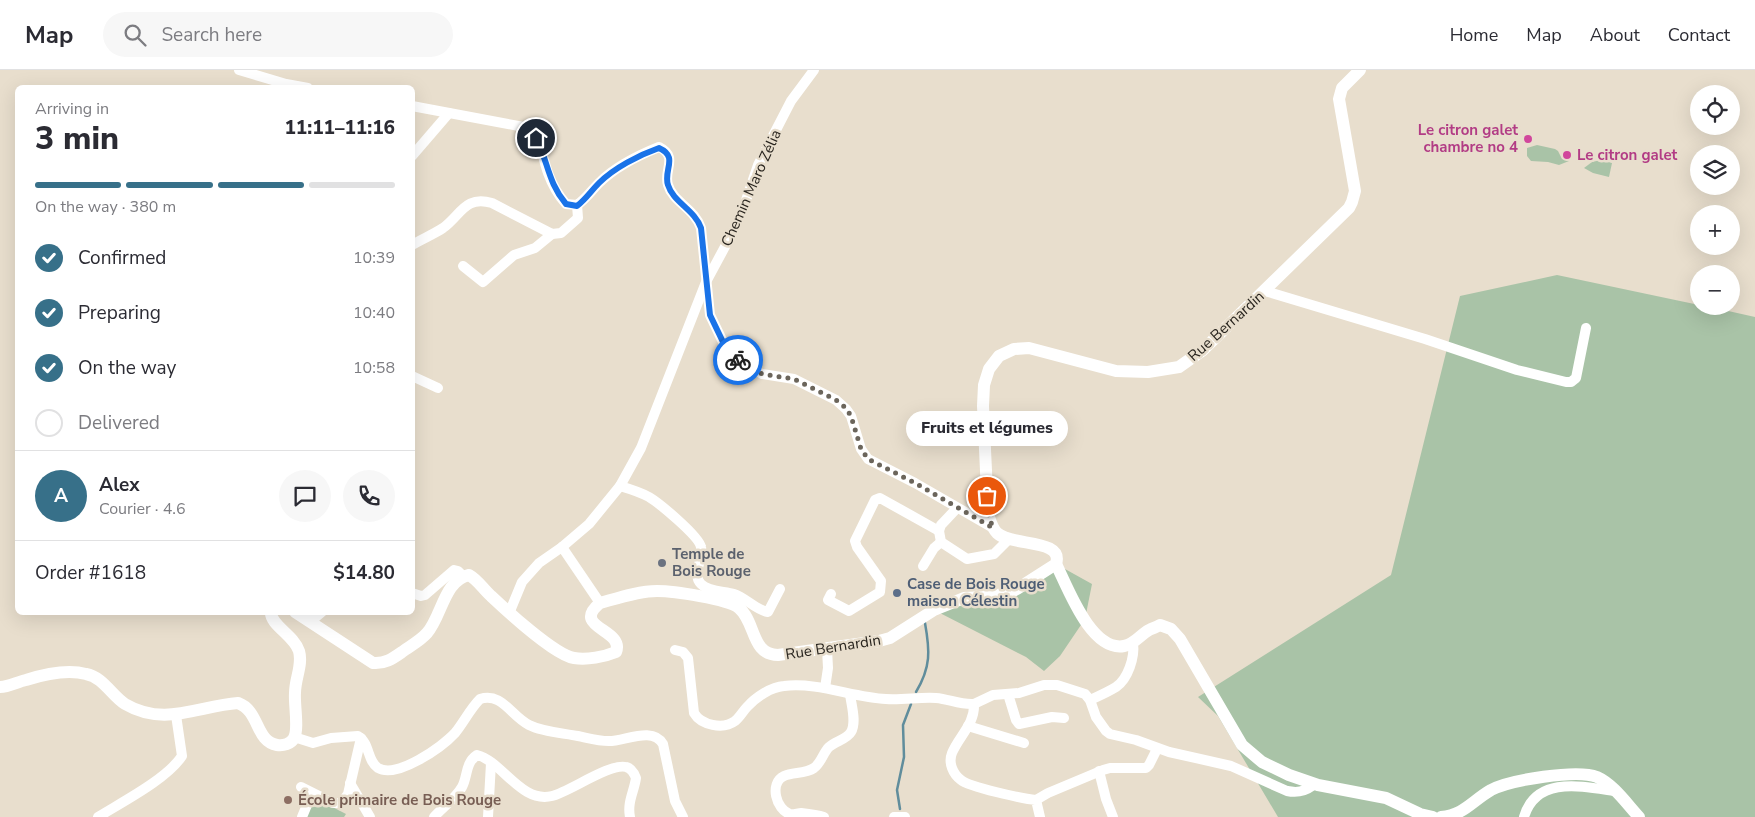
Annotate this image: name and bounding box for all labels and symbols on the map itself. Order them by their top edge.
pin [515,117,557,159]
place label: Le citron galet chambre no 4 [1418,120,1518,157]
street label: Chemin Maro Zélia [716,126,786,250]
marker: Le citron galet chambre no 4 [1522,133,1534,145]
place label: Le citron galet [1577,145,1678,165]
marker: Le citron galet [1561,149,1573,161]
street label: Rue Bernardin [1184,286,1268,366]
courier [713,335,763,385]
callout: Fruits et légumes [906,411,1068,446]
pin [966,475,1008,517]
place label: Temple de Bois Rouge [672,544,751,581]
marker: Temple de Bois Rouge [656,557,668,569]
place label: Case de Bois Rouge maison Célestin [907,574,1045,611]
marker: Case de Bois Rouge maison Célestin [891,587,903,599]
street label: Rue Bernardin [784,630,882,664]
place label: École primaire de Bois Rouge [298,790,501,810]
marker: École primaire de Bois Rouge [282,794,294,806]

